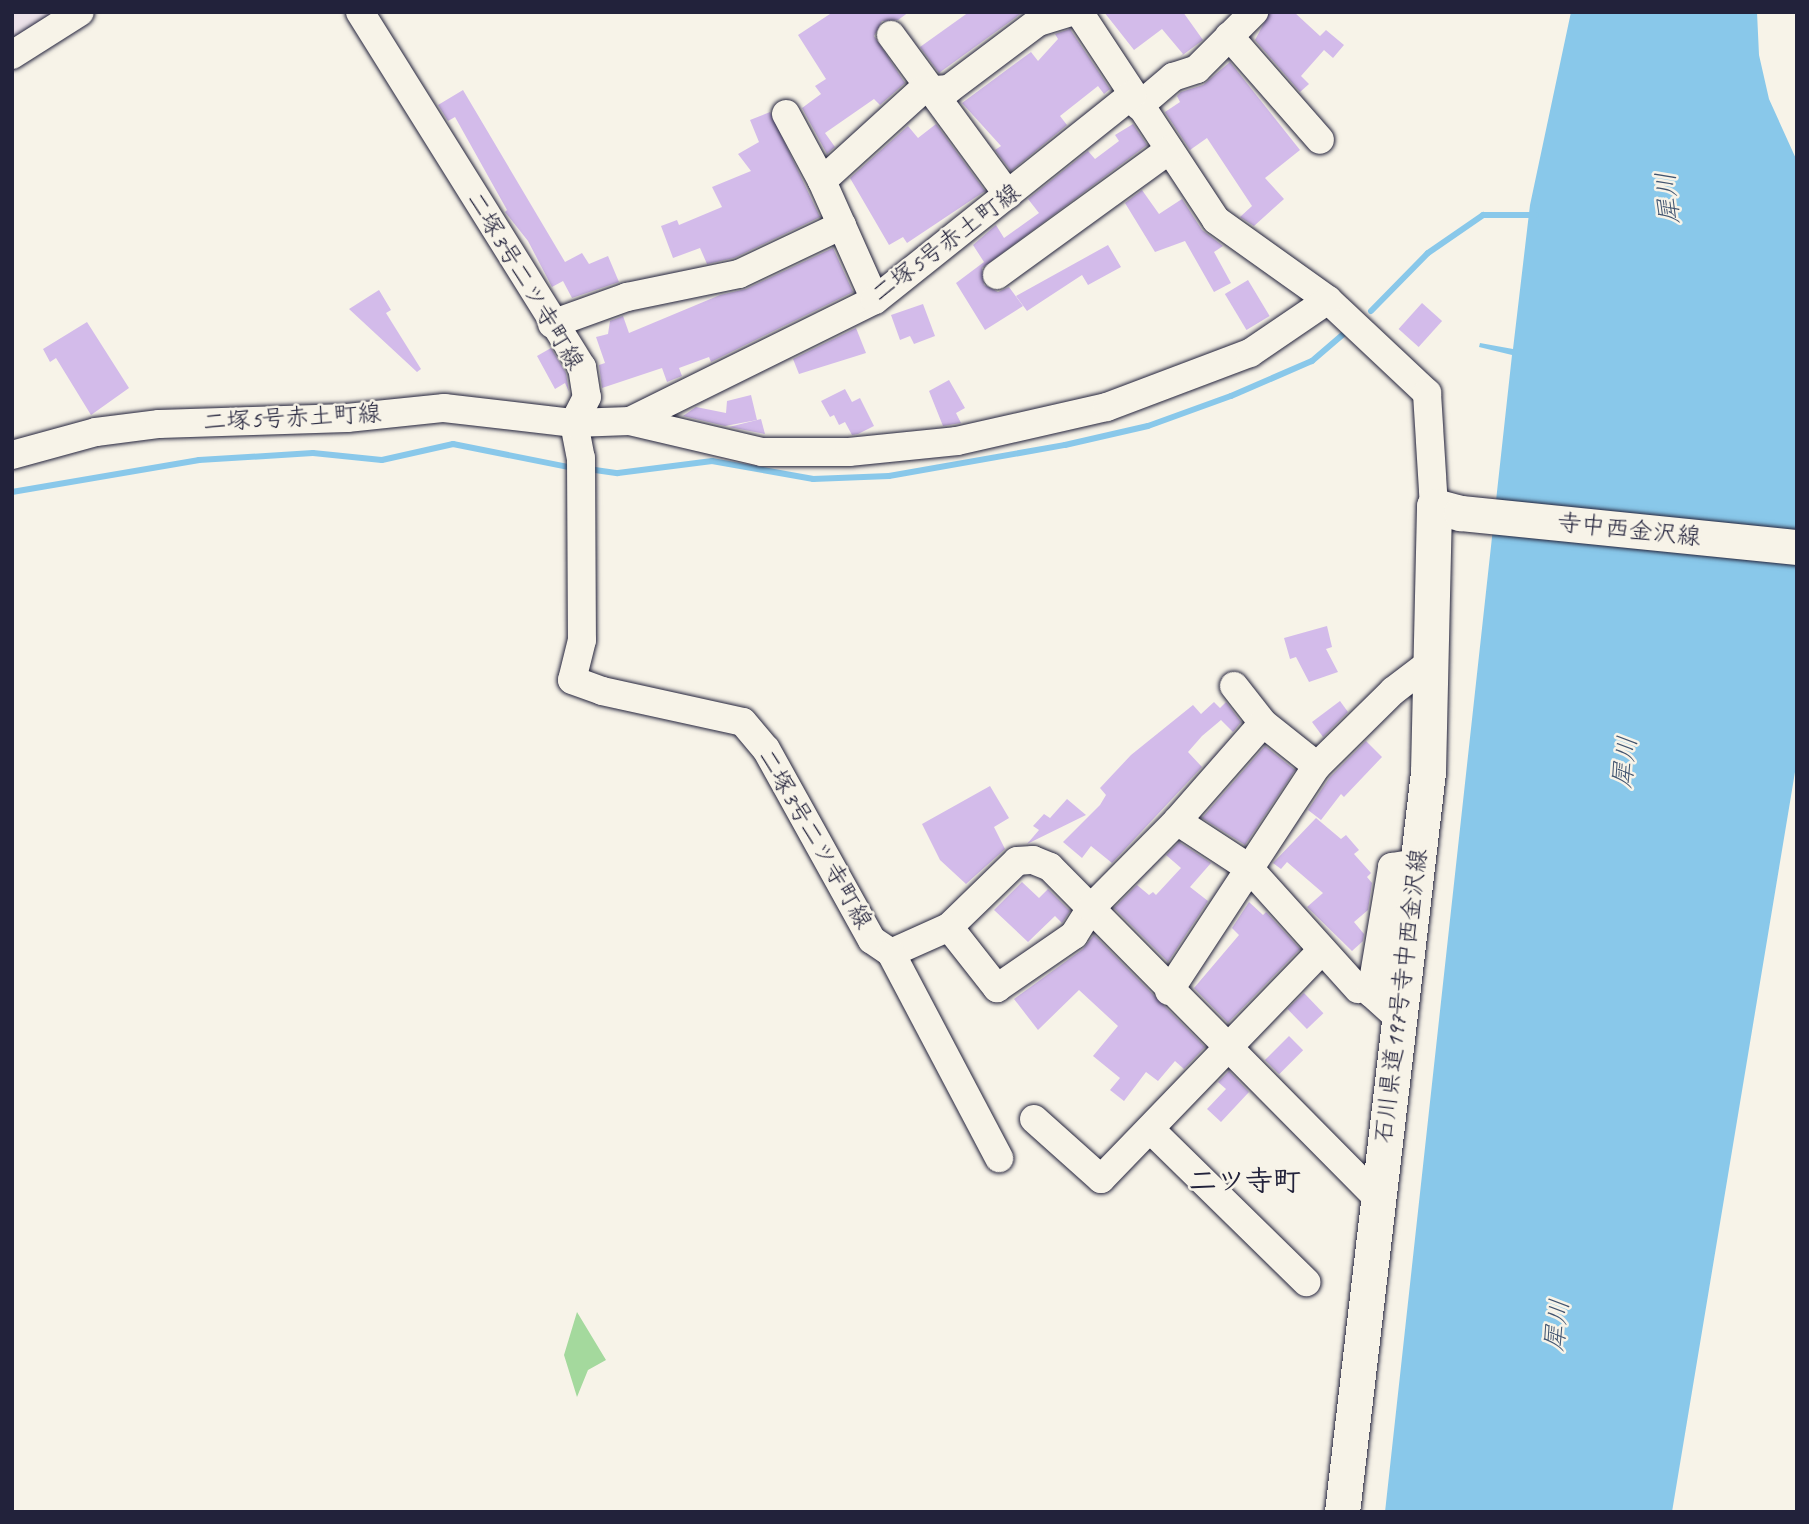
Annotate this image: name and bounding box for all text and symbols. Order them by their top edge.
water label: 犀川 [1650,171,1686,225]
street label: 二塚5号赤土町線 [866,178,1026,308]
street label: 二塚3号二ツ寺町線 [460,187,590,375]
street label: 二塚5号赤土町線 [202,399,382,437]
street label: 寺中西金沢線 [1556,508,1702,552]
water label: 犀川 [1606,734,1644,790]
street label: 二塚3号二ツ寺町線 [752,744,878,934]
street label: 石川県道197号寺中西金沢線 [1369,847,1433,1145]
district label: 二ツ寺町 [1189,1164,1301,1198]
water label: 犀川 [1538,1297,1576,1353]

